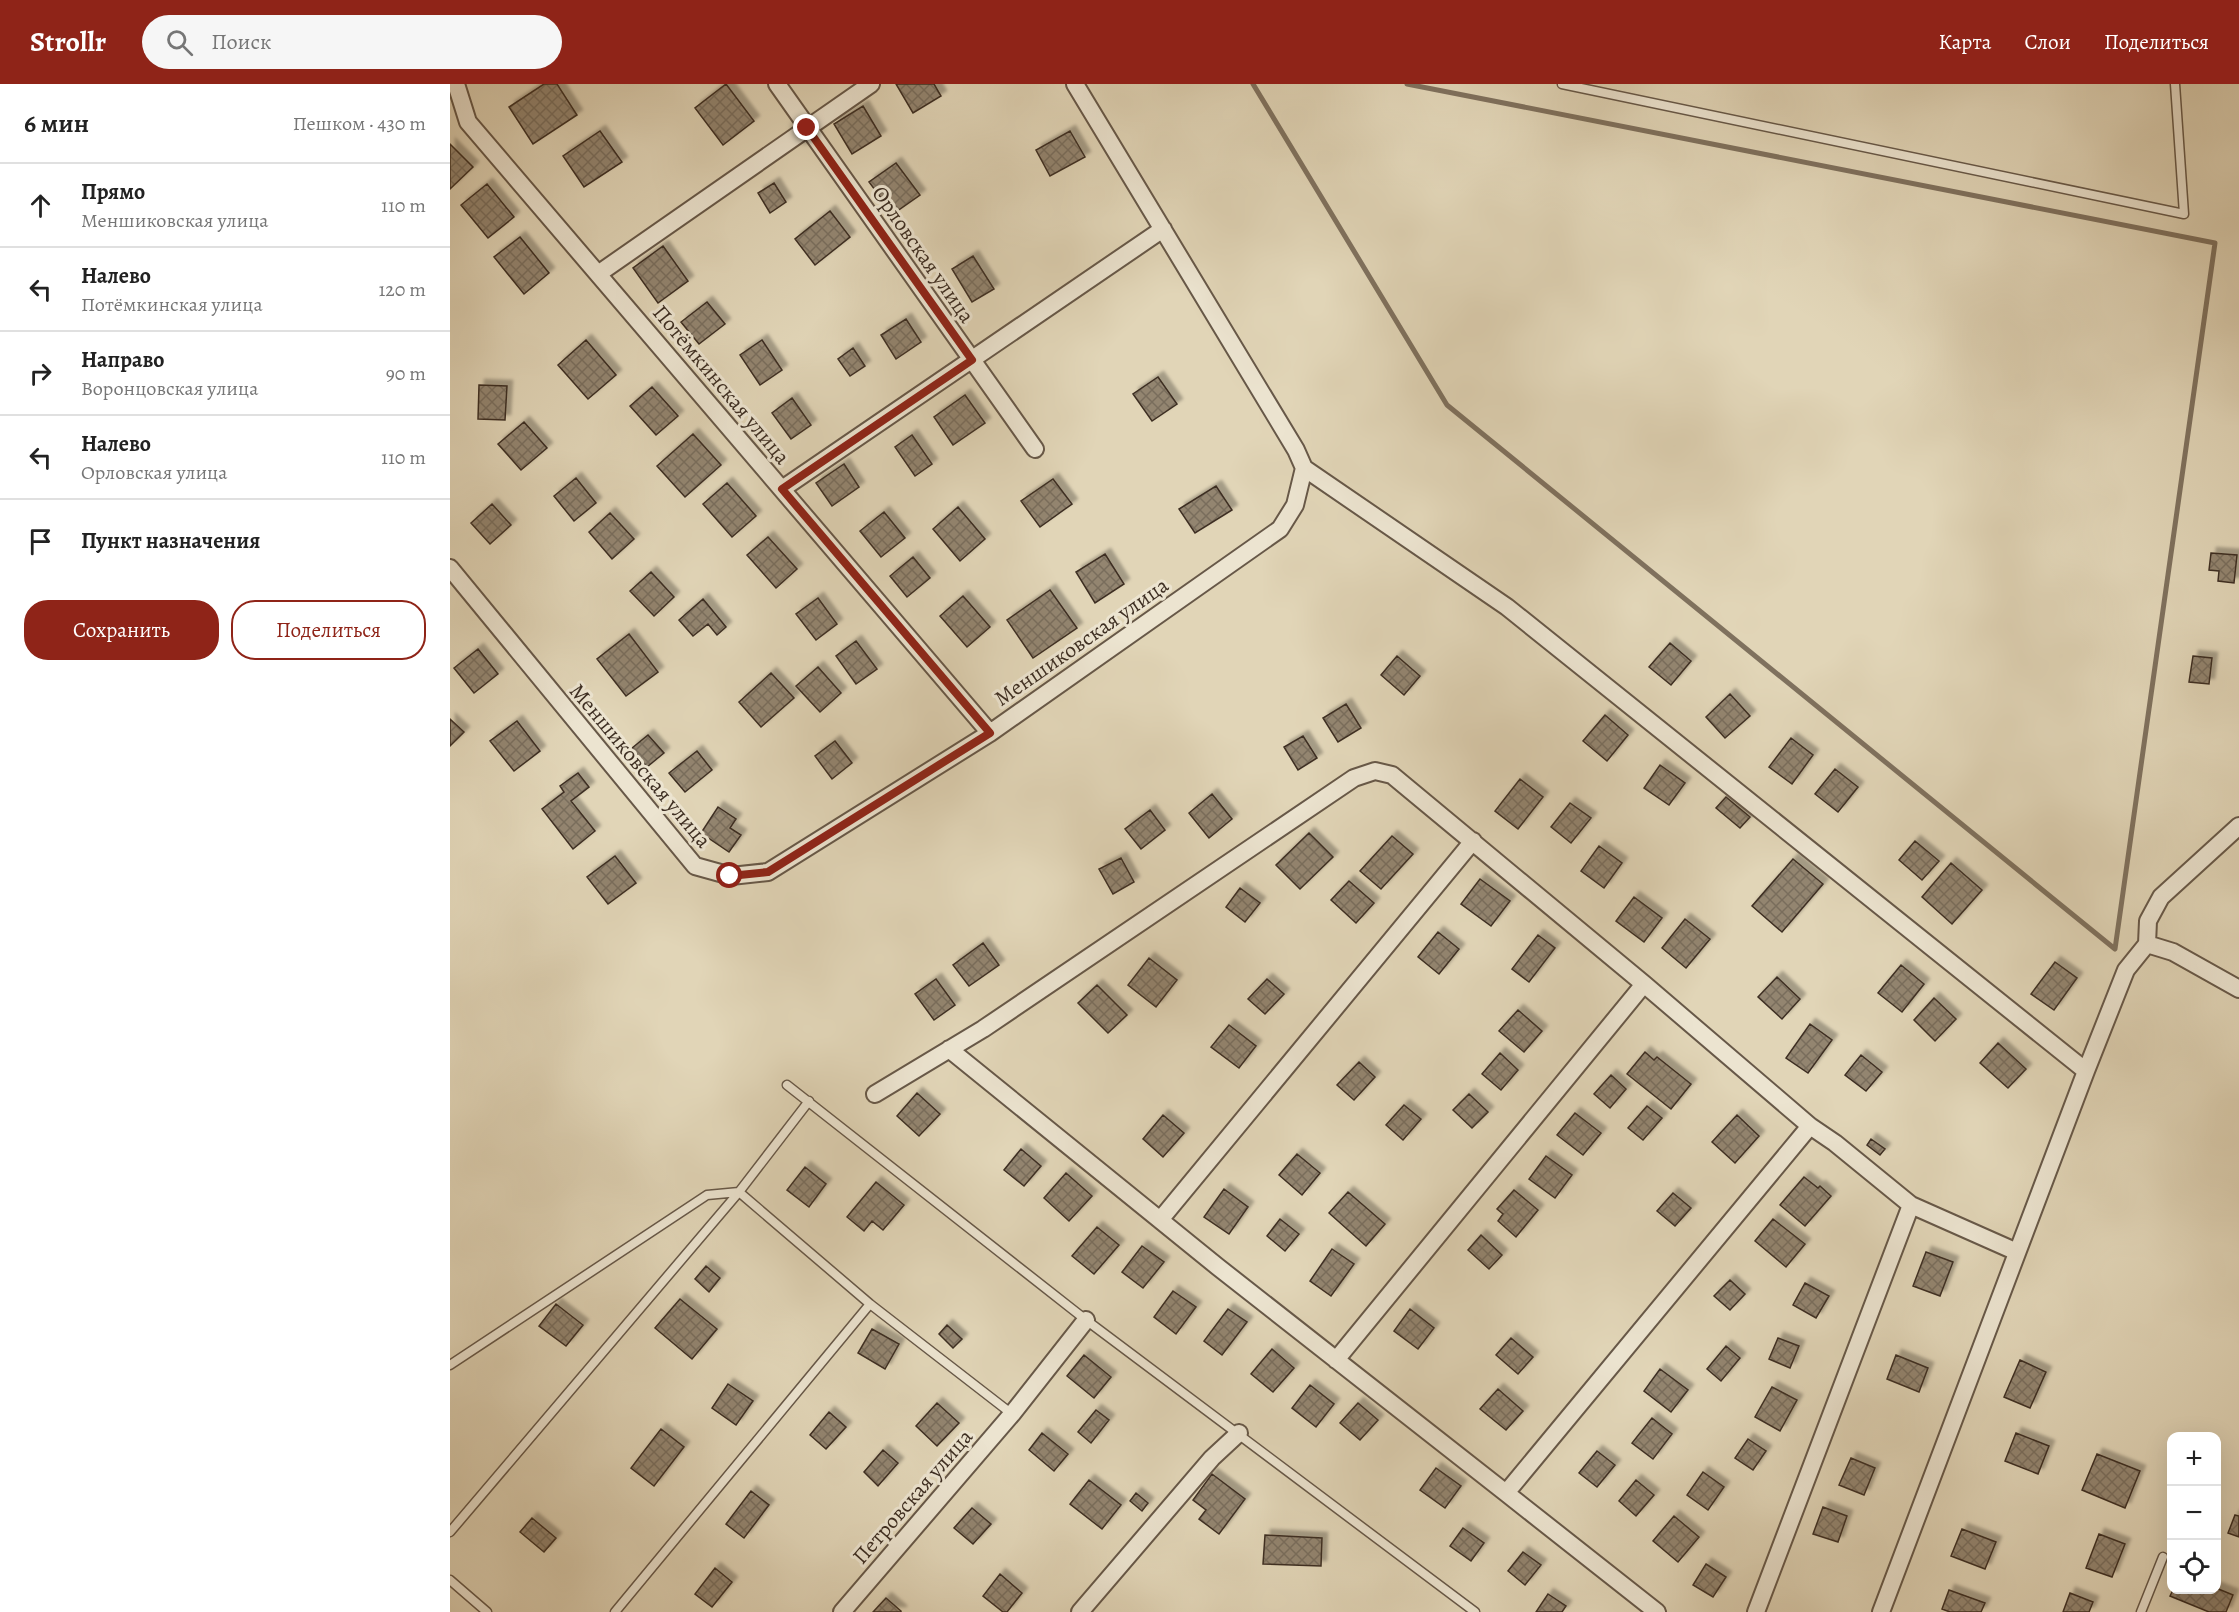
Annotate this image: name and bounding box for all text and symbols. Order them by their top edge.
search box [142,15,562,69]
text: Strollr [30,23,106,61]
icon: search [163,26,196,59]
text: Поиск [211,27,271,57]
text: Карта [1938,28,1991,56]
text: Слои [2024,28,2071,56]
text: Поделиться [2104,28,2209,56]
text: 6 мин [24,106,89,141]
text: Пешком · 430 m [293,110,426,137]
route end [793,114,819,140]
text: Прямо [81,177,145,207]
street label: Орловская улица [865,180,982,330]
icon: ahead [24,189,57,222]
text: 110 m [381,192,426,219]
text: Меншиковская улица [81,207,269,234]
text: Налево [81,261,151,291]
icon: left [24,273,57,306]
text: 120 m [378,276,426,303]
text: Потёмкинская улица [81,291,263,318]
street label: Потёмкинская улица [646,298,797,471]
text: Направо [81,345,164,375]
icon: right [24,357,57,390]
text: 90 m [386,360,426,387]
text: Воронцовская улица [81,375,258,402]
text: Налево [81,429,151,459]
icon: left [24,441,57,474]
text: 110 m [381,444,426,471]
text: Орловская улица [81,459,227,486]
icon: arrive [24,525,57,558]
text: Пункт назначения [81,526,260,556]
street label: Меншиковская улица [988,570,1175,713]
button: Сохранить [24,600,219,660]
button: Поделиться [231,600,426,660]
street label: Меншиковская улица [562,677,719,855]
route start [716,862,742,888]
street label: Петровская улица [846,1422,980,1571]
map controls [2167,1432,2221,1594]
button: + [2167,1432,2221,1486]
button: − [2167,1486,2221,1540]
button: locate [2167,1540,2221,1594]

